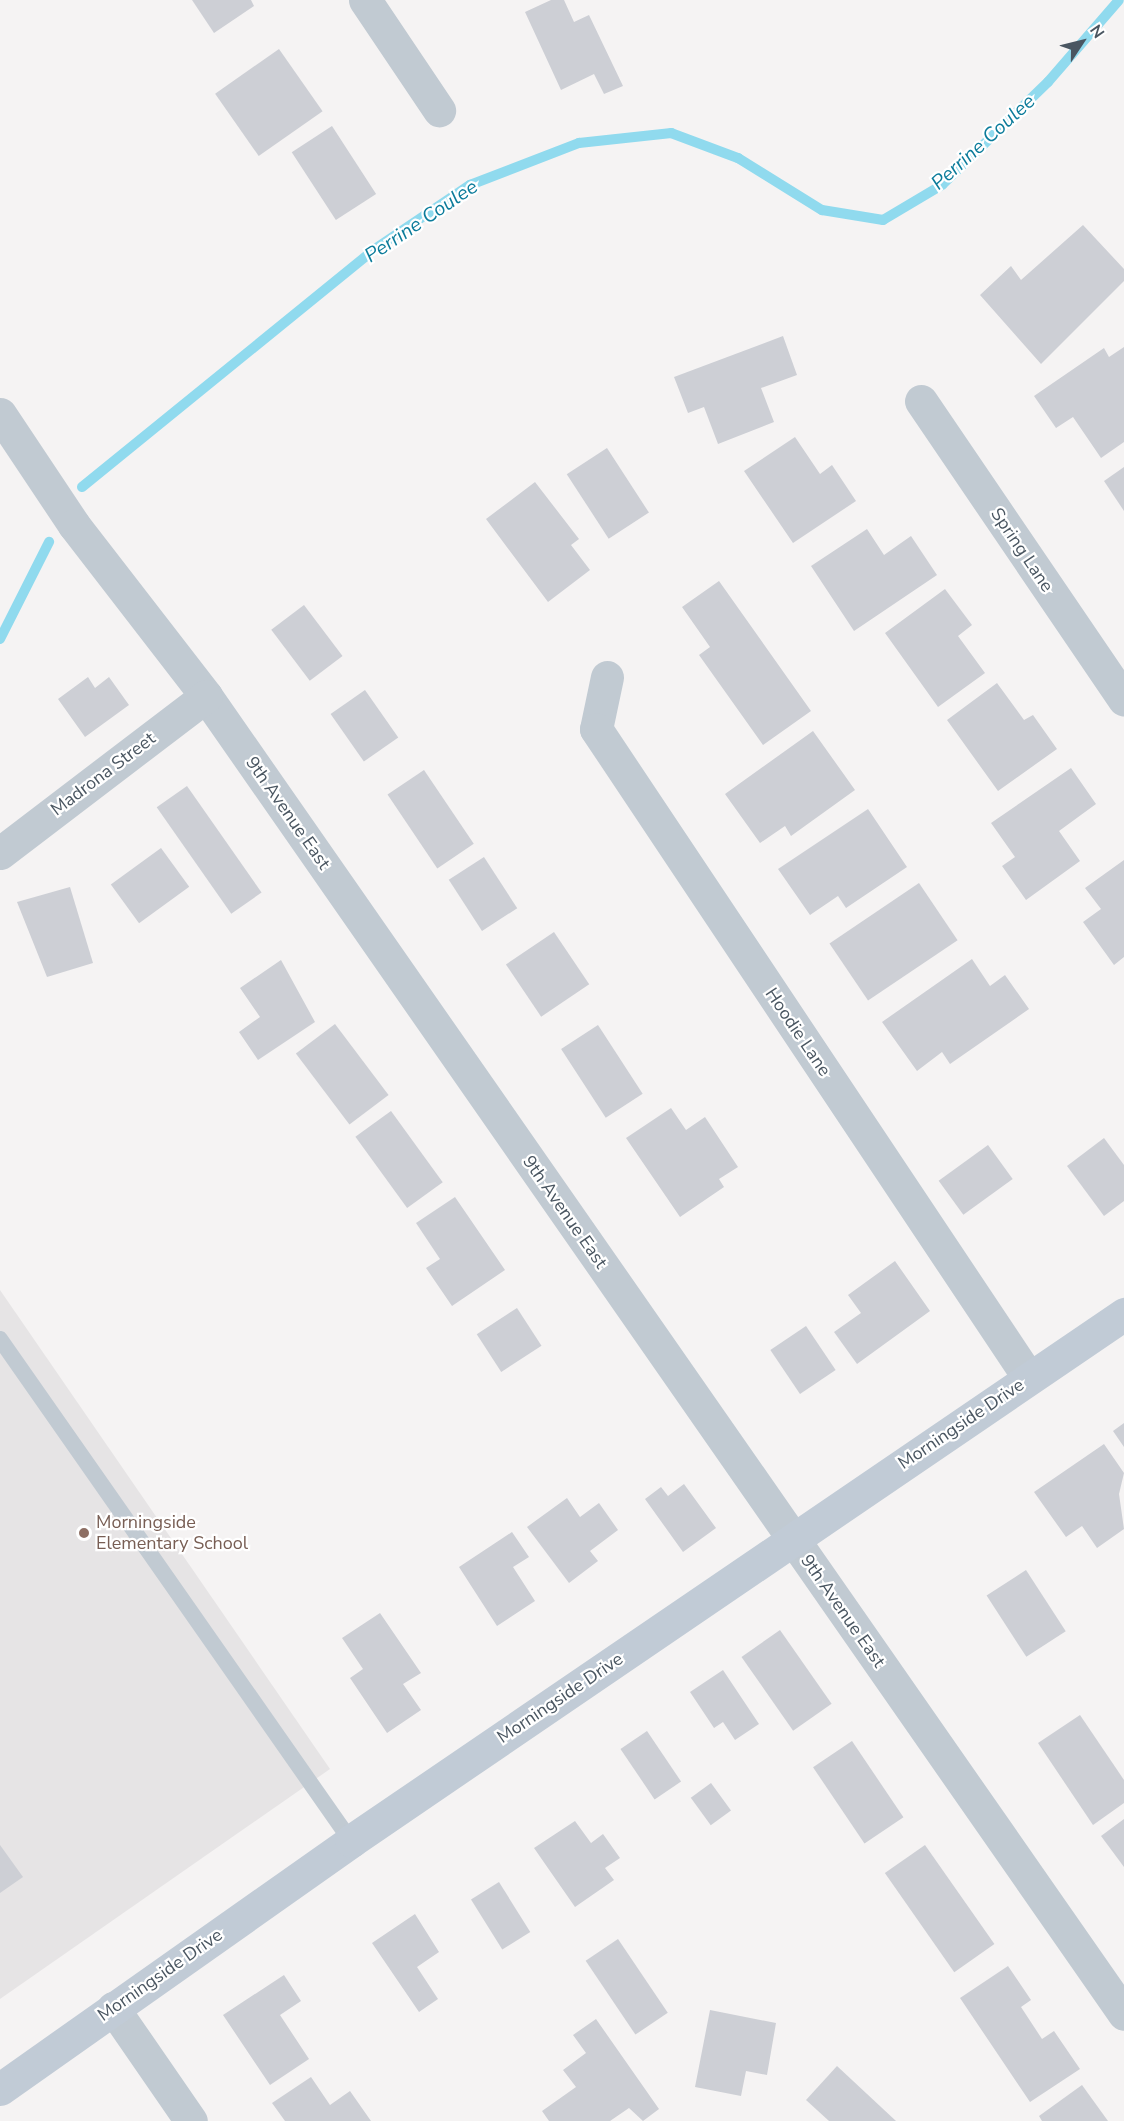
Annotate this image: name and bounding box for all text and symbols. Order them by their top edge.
north arrow [1052,12,1112,72]
text: N [1084,20,1109,43]
water label: Perrine Coulee [926,89,1040,195]
water label: Perrine Coulee [360,174,482,268]
street label: Spring Lane [986,504,1058,596]
street label: Madrona Street [46,728,160,820]
street label: 9th Avenue East [241,752,335,874]
street label: Hoodie Lane [761,984,835,1080]
street label: 9th Avenue East [518,1151,612,1273]
street label: Morningside Drive [894,1374,1028,1474]
place label: Morningside Elementary School [96,1512,248,1555]
marker: Morningside Elementary School [77,1526,91,1540]
street label: 9th Avenue East [796,1550,890,1672]
street label: Morningside Drive [493,1648,627,1748]
street label: Morningside Drive [94,1924,226,2026]

